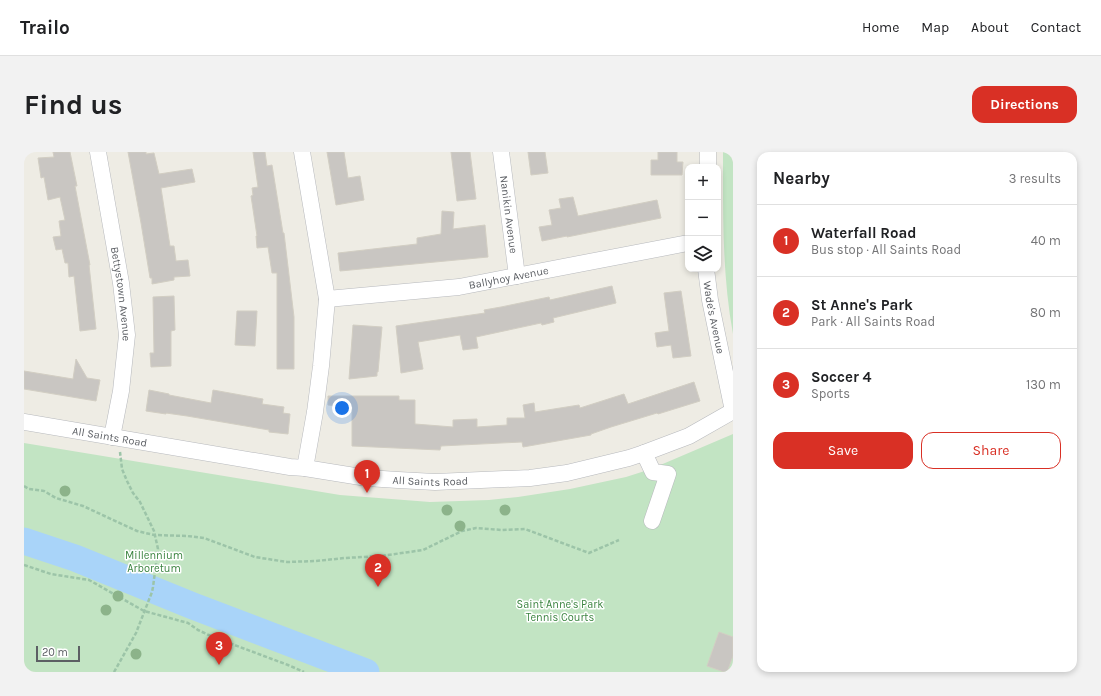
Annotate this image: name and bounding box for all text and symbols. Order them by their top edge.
text: Trailo [20,17,70,39]
text: Home [862,19,899,36]
text: Map [921,19,949,36]
text: About [971,19,1009,36]
text: Contact [1031,19,1081,36]
button: Directions [972,86,1077,123]
text: Find us [24,88,123,121]
map controls [685,164,721,272]
button: + [685,164,721,200]
text: Nearby [773,168,830,188]
text: 3 results [1009,171,1061,186]
street label: Nanikin Avenue [498,175,521,255]
button: − [685,200,721,236]
text: Waterfall Road [811,224,916,242]
text: 1 [784,233,788,248]
text: 40 m [1031,233,1061,248]
button: layers [685,236,721,272]
text: Bus stop · All Saints Road [811,242,961,257]
street label: Bettystown Avenue [108,246,134,342]
street label: Ballyhoy Avenue [468,263,550,291]
street label: Wade's Avenue [701,280,728,355]
text: St Anne's Park [811,296,913,314]
text: 2 [782,305,790,320]
text: 80 m [1030,305,1061,320]
text: Park · All Saints Road [811,314,935,329]
text: Soccer 4 [811,368,872,386]
text: 3 [782,377,790,392]
text: 130 m [1026,377,1061,392]
text: Sports [811,386,850,401]
your location [332,398,352,418]
street label: All Saints Road [71,424,148,449]
button: Save [773,432,913,469]
button: Share [921,432,1061,469]
pin: 1 [354,460,380,493]
street label: All Saints Road [392,473,468,489]
park label: Millennium Arboretum [125,549,183,575]
pin: 2 [365,554,391,587]
park label: Saint Anne's Park Tennis Courts [517,598,603,624]
pin: 3 [206,632,232,665]
scale bar [36,644,80,663]
text: 20 m [42,646,68,659]

